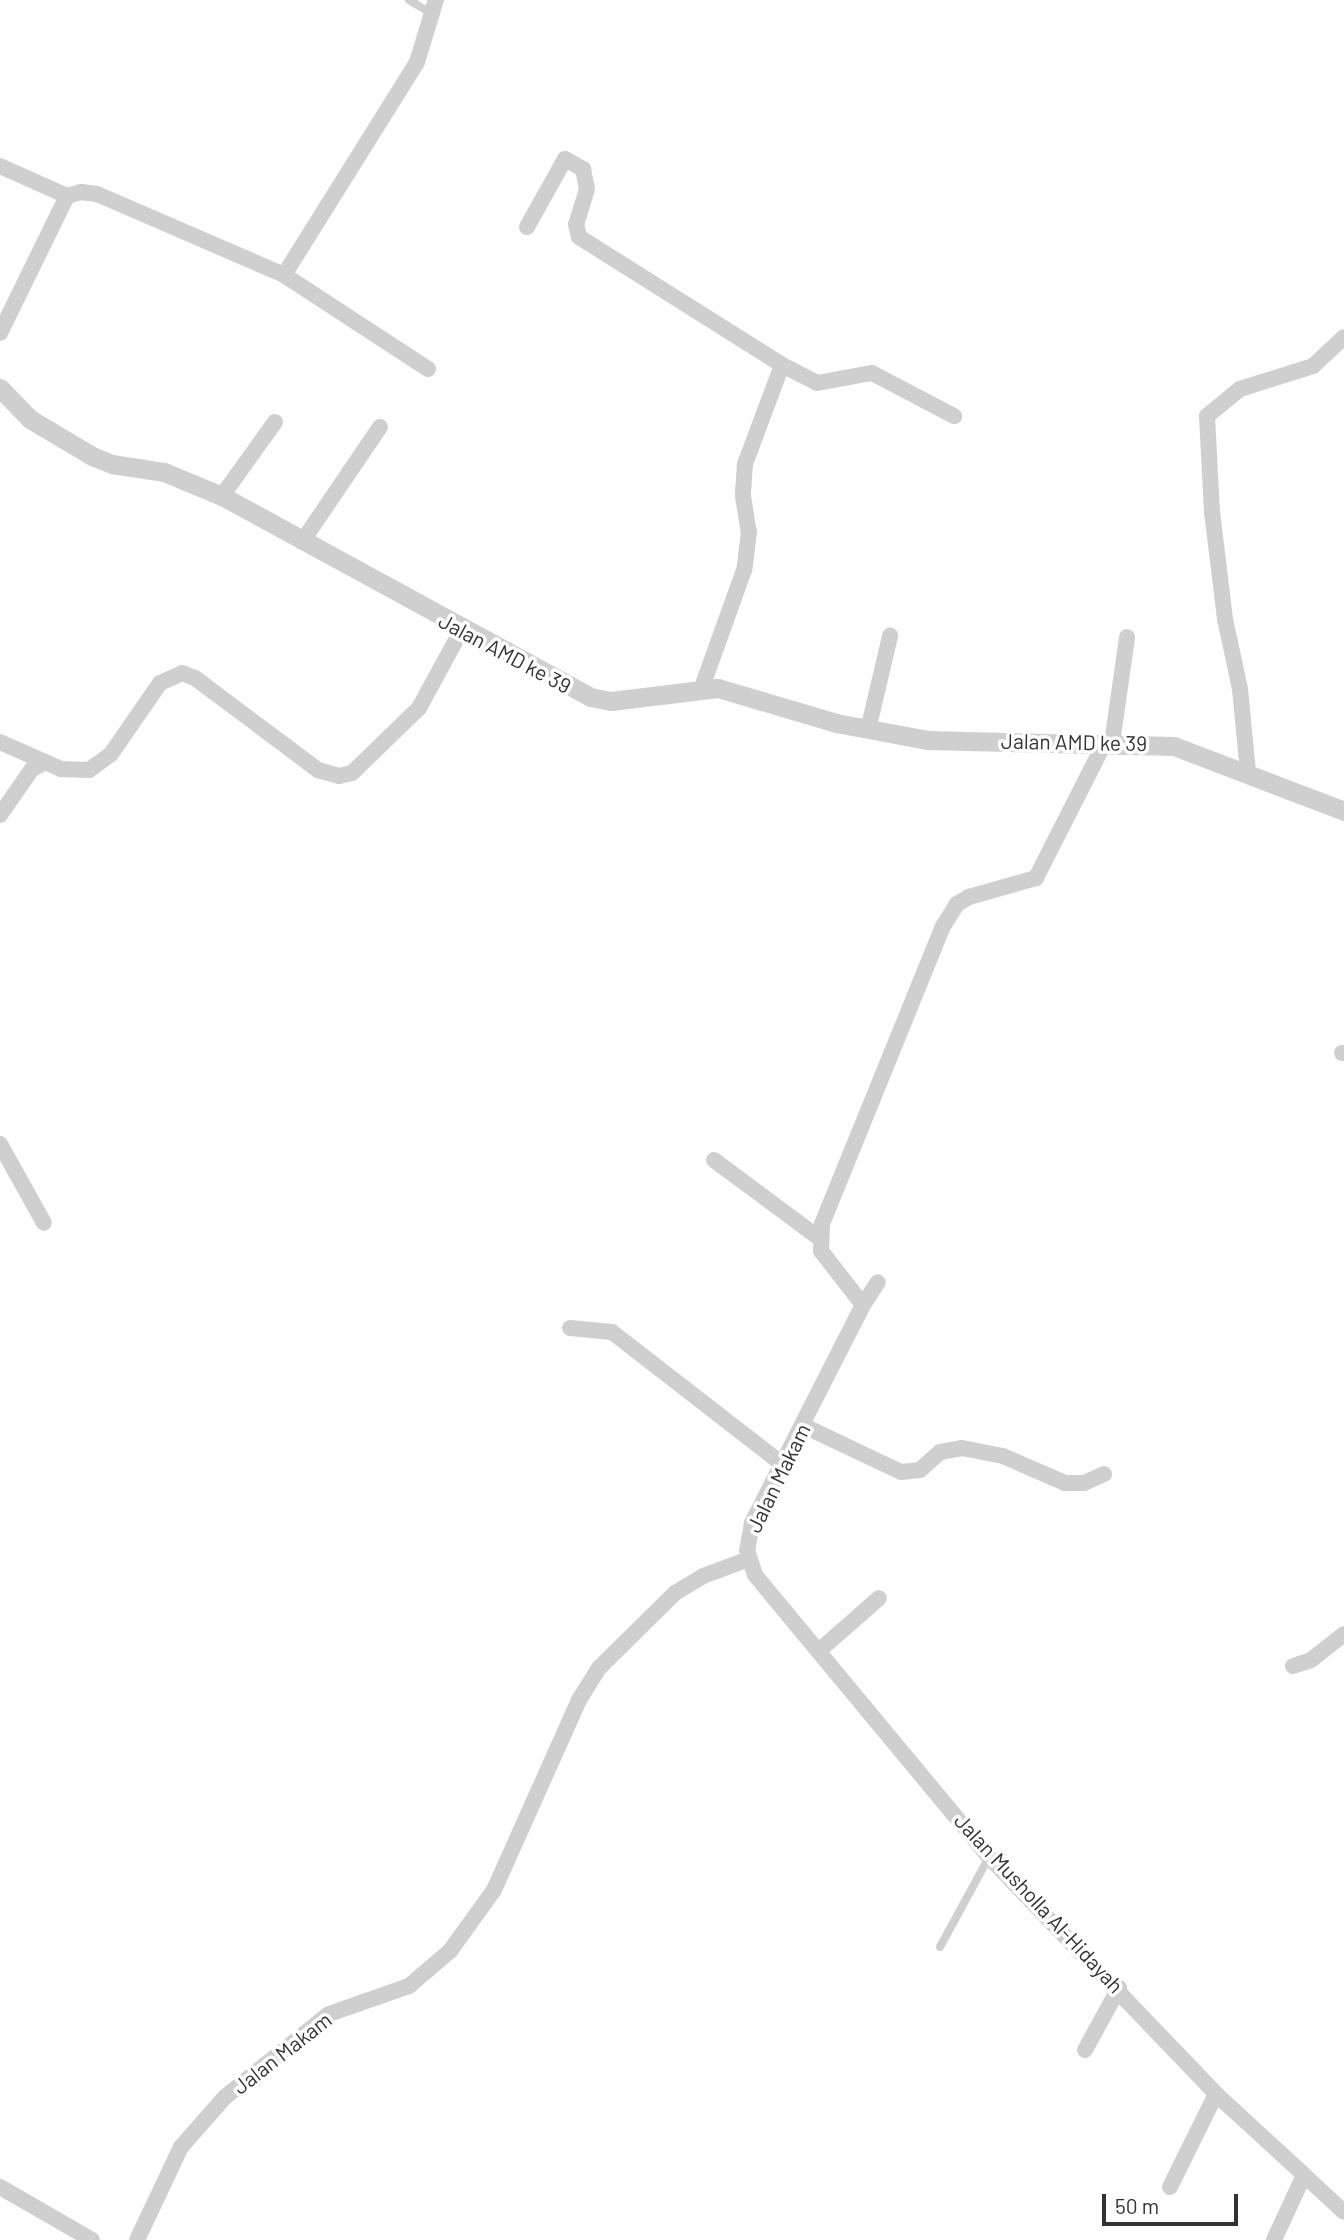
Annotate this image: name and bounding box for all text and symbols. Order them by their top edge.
street label: Jalan AMD ke 39 [435,608,575,698]
street label: Jalan AMD ke 39 [1001,728,1147,756]
street label: Jalan Makam [741,1419,815,1537]
street label: Jalan Musholla Al-Hidayah [949,1808,1129,1998]
street label: Jalan Makam [228,2007,336,2099]
scale bar [1106,2180,1242,2224]
text: 50 m [1115,2193,1159,2218]

